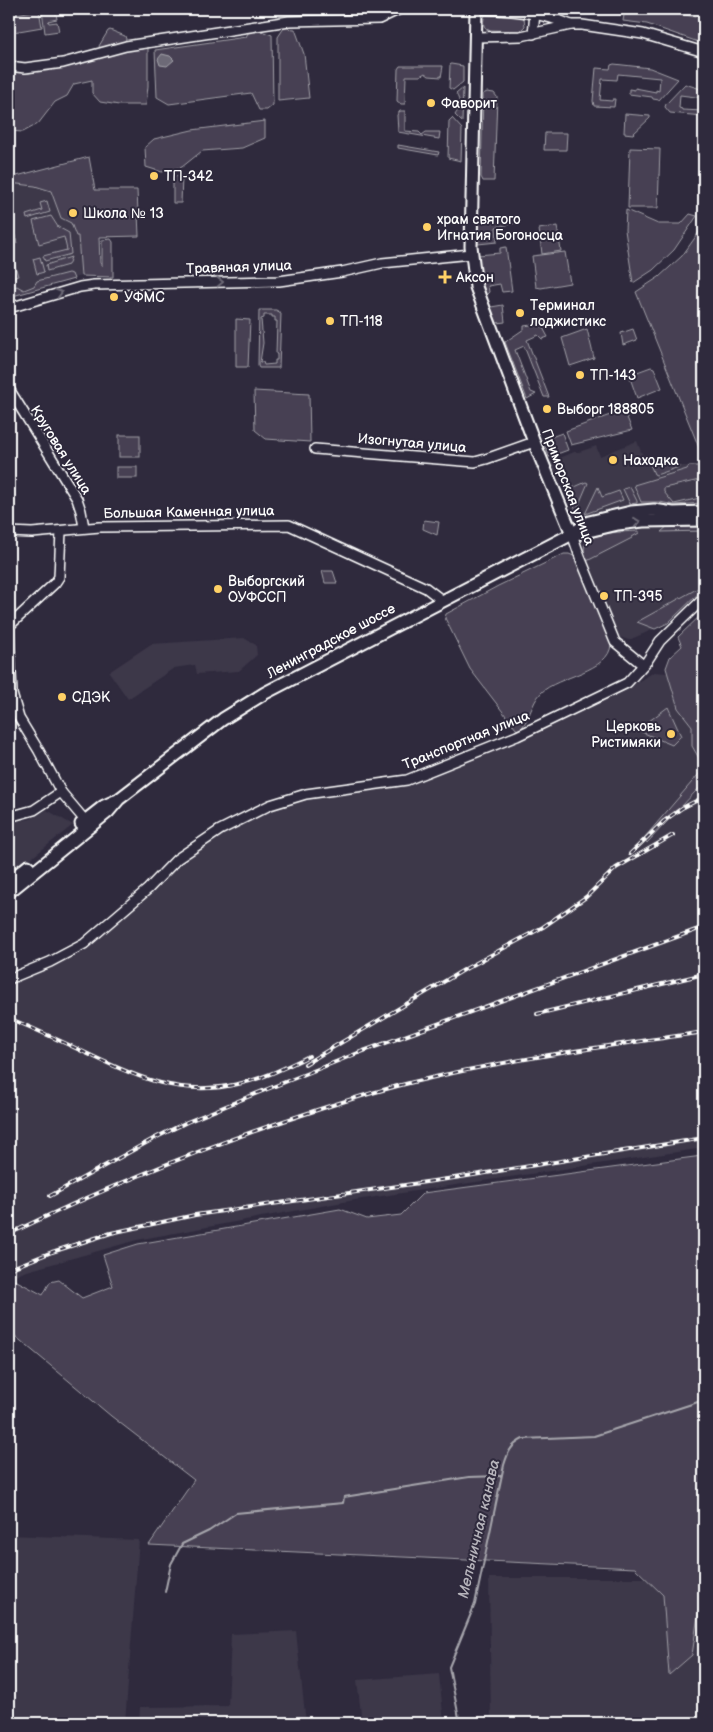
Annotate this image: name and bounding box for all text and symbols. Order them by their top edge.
place label: Фаворит [441,95,497,112]
marker: Фаворит [425,97,437,109]
place label: ТП-342 [164,168,214,185]
marker: ТП-342 [148,170,160,182]
place label: Школа № 13 [83,205,164,222]
marker: Школа № 13 [67,207,79,219]
place label: храм святого Игнатия Богоносца [437,211,564,244]
marker: храм святого Игнатия Богоносца [421,221,433,233]
street label: Травяная улица [186,257,293,277]
place label: Аксон [455,269,494,286]
marker: Аксон [438,270,452,284]
one-way arrow [217,277,225,287]
one-way arrow [54,289,62,299]
place label: УФМС [124,289,165,306]
marker: УФМС [108,291,120,303]
place label: Терминал лоджистикс [530,297,606,330]
marker: Терминал лоджистикс [514,307,526,319]
place label: ТП-118 [340,313,383,330]
marker: ТП-118 [324,315,336,327]
place label: ТП-143 [590,367,636,384]
marker: ТП-143 [574,369,586,381]
place label: Выборг 188805 [557,401,654,418]
street label: Круговая улица [27,402,96,498]
marker: Выборг 188805 [541,403,553,415]
street label: Приморская улица [538,426,598,548]
street label: Изогнутая улица [357,430,468,456]
place label: Находка [623,452,679,469]
marker: Находка [607,454,619,466]
street label: Большая Каменная улица [103,502,275,522]
one-way arrow [633,517,641,528]
place label: Выборгский ОУФССП [228,573,305,606]
marker: Выборгский ОУФССП [212,583,224,595]
place label: ТП-395 [614,588,662,605]
marker: ТП-395 [598,590,610,602]
street label: Ленинградское шоссе [263,600,398,683]
place label: СДЭК [72,689,111,706]
marker: СДЭК [56,691,68,703]
street label: Транспортная улица [400,707,532,773]
place label: Церковь Ристимяки [591,718,661,751]
marker: Церковь Ристимяки [665,728,677,740]
water label: Мельничная канава [454,1457,504,1600]

